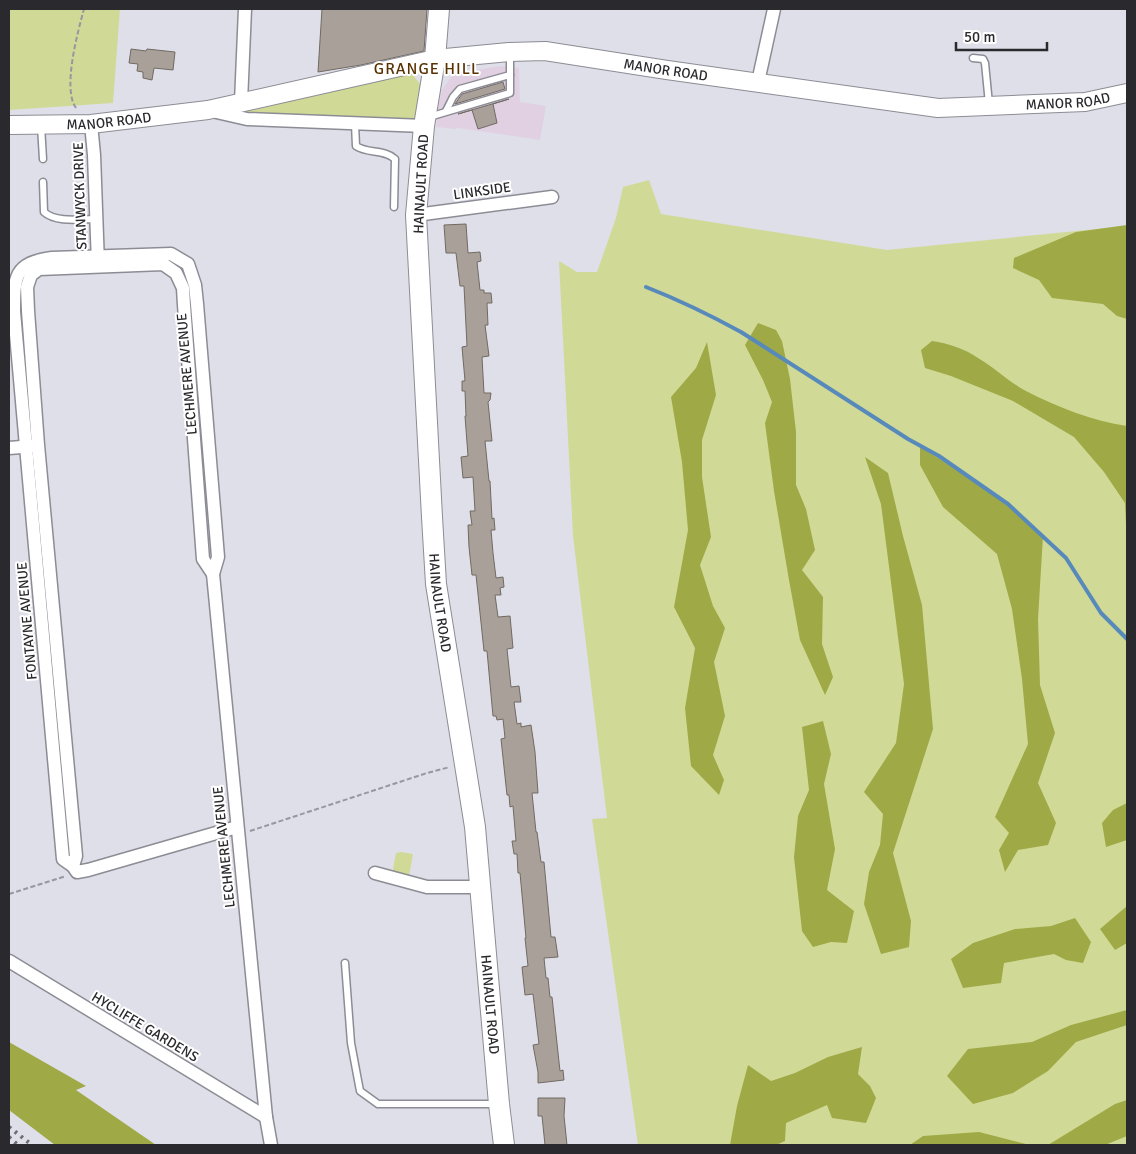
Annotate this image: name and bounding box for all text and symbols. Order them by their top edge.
scale bar [956,20,1047,52]
text: 50 m [964,28,995,46]
street label: MANOR ROAD [622,55,709,84]
district label: GRANGE HILL [374,59,480,79]
street label: MANOR ROAD [1025,88,1112,113]
street label: MANOR ROAD [66,108,152,133]
street label: HAINAULT ROAD [410,134,432,234]
street label: STANWYCK DRIVE [70,142,90,250]
street label: LINKSIDE [452,179,512,203]
street label: LECHMERE AVENUE [173,312,201,436]
street label: HAINAULT ROAD [426,553,455,654]
street label: FONTAYNE AVENUE [13,561,41,681]
street label: LECHMERE AVENUE [209,785,239,909]
street label: HAINAULT ROAD [478,954,503,1055]
street label: HYCLIFFE GARDENS [88,988,202,1066]

